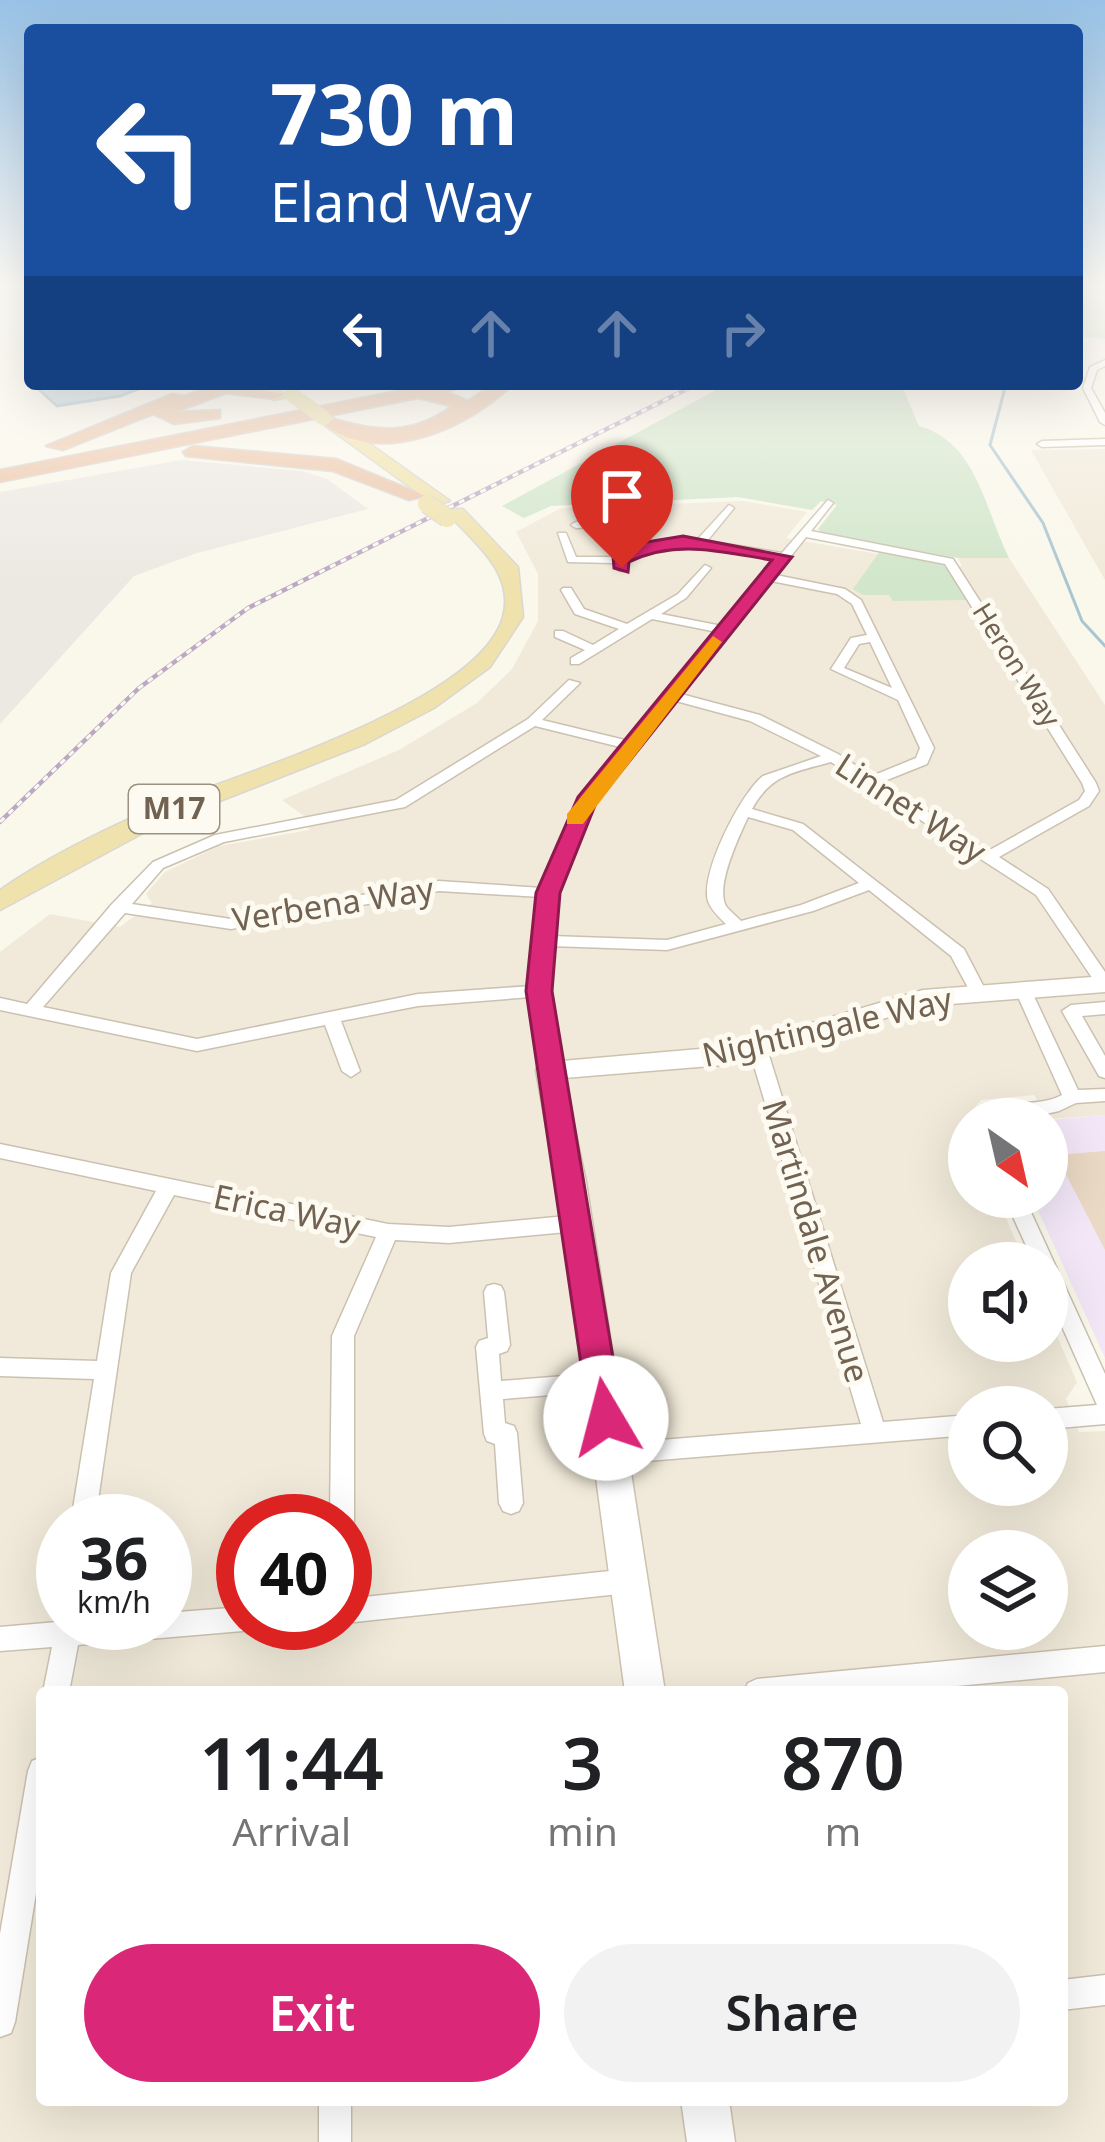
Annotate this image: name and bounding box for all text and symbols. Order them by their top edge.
text: 730 m [270,55,518,170]
icon: left [72,72,228,228]
text: Eland Way [270,164,532,238]
icon: left [332,300,398,366]
icon: ahead [458,300,524,366]
icon: ahead [584,300,650,366]
icon: right [710,300,776,366]
pin [571,445,673,568]
icon: arrive [589,463,655,529]
street label: Heron Way [965,595,1070,733]
street label: Linnet Way [827,742,995,873]
road number: M17 [129,785,219,833]
street label: Verbena Way [229,865,437,942]
street label: Nightingale Way [698,976,956,1077]
street label: Martindale Avenue [752,1094,881,1388]
north arrow [948,1098,1068,1218]
map controls [948,1098,1068,1650]
street label: Erica Way [210,1173,365,1248]
button: sound [948,1242,1068,1362]
position arrow [543,1355,669,1481]
button: search [948,1386,1068,1506]
speed limit sign: 40 [216,1494,372,1650]
text: 36 [80,1516,148,1598]
button: layers [948,1530,1068,1650]
text: km/h [77,1581,151,1622]
text: 11:44 [199,1713,384,1811]
text: 3 [562,1713,603,1811]
text: 870 [781,1713,905,1811]
text: Arrival [232,1804,351,1857]
text: min [547,1804,618,1857]
text: m [825,1804,861,1857]
button: Exit [84,1944,540,2082]
button: Share [564,1944,1020,2082]

